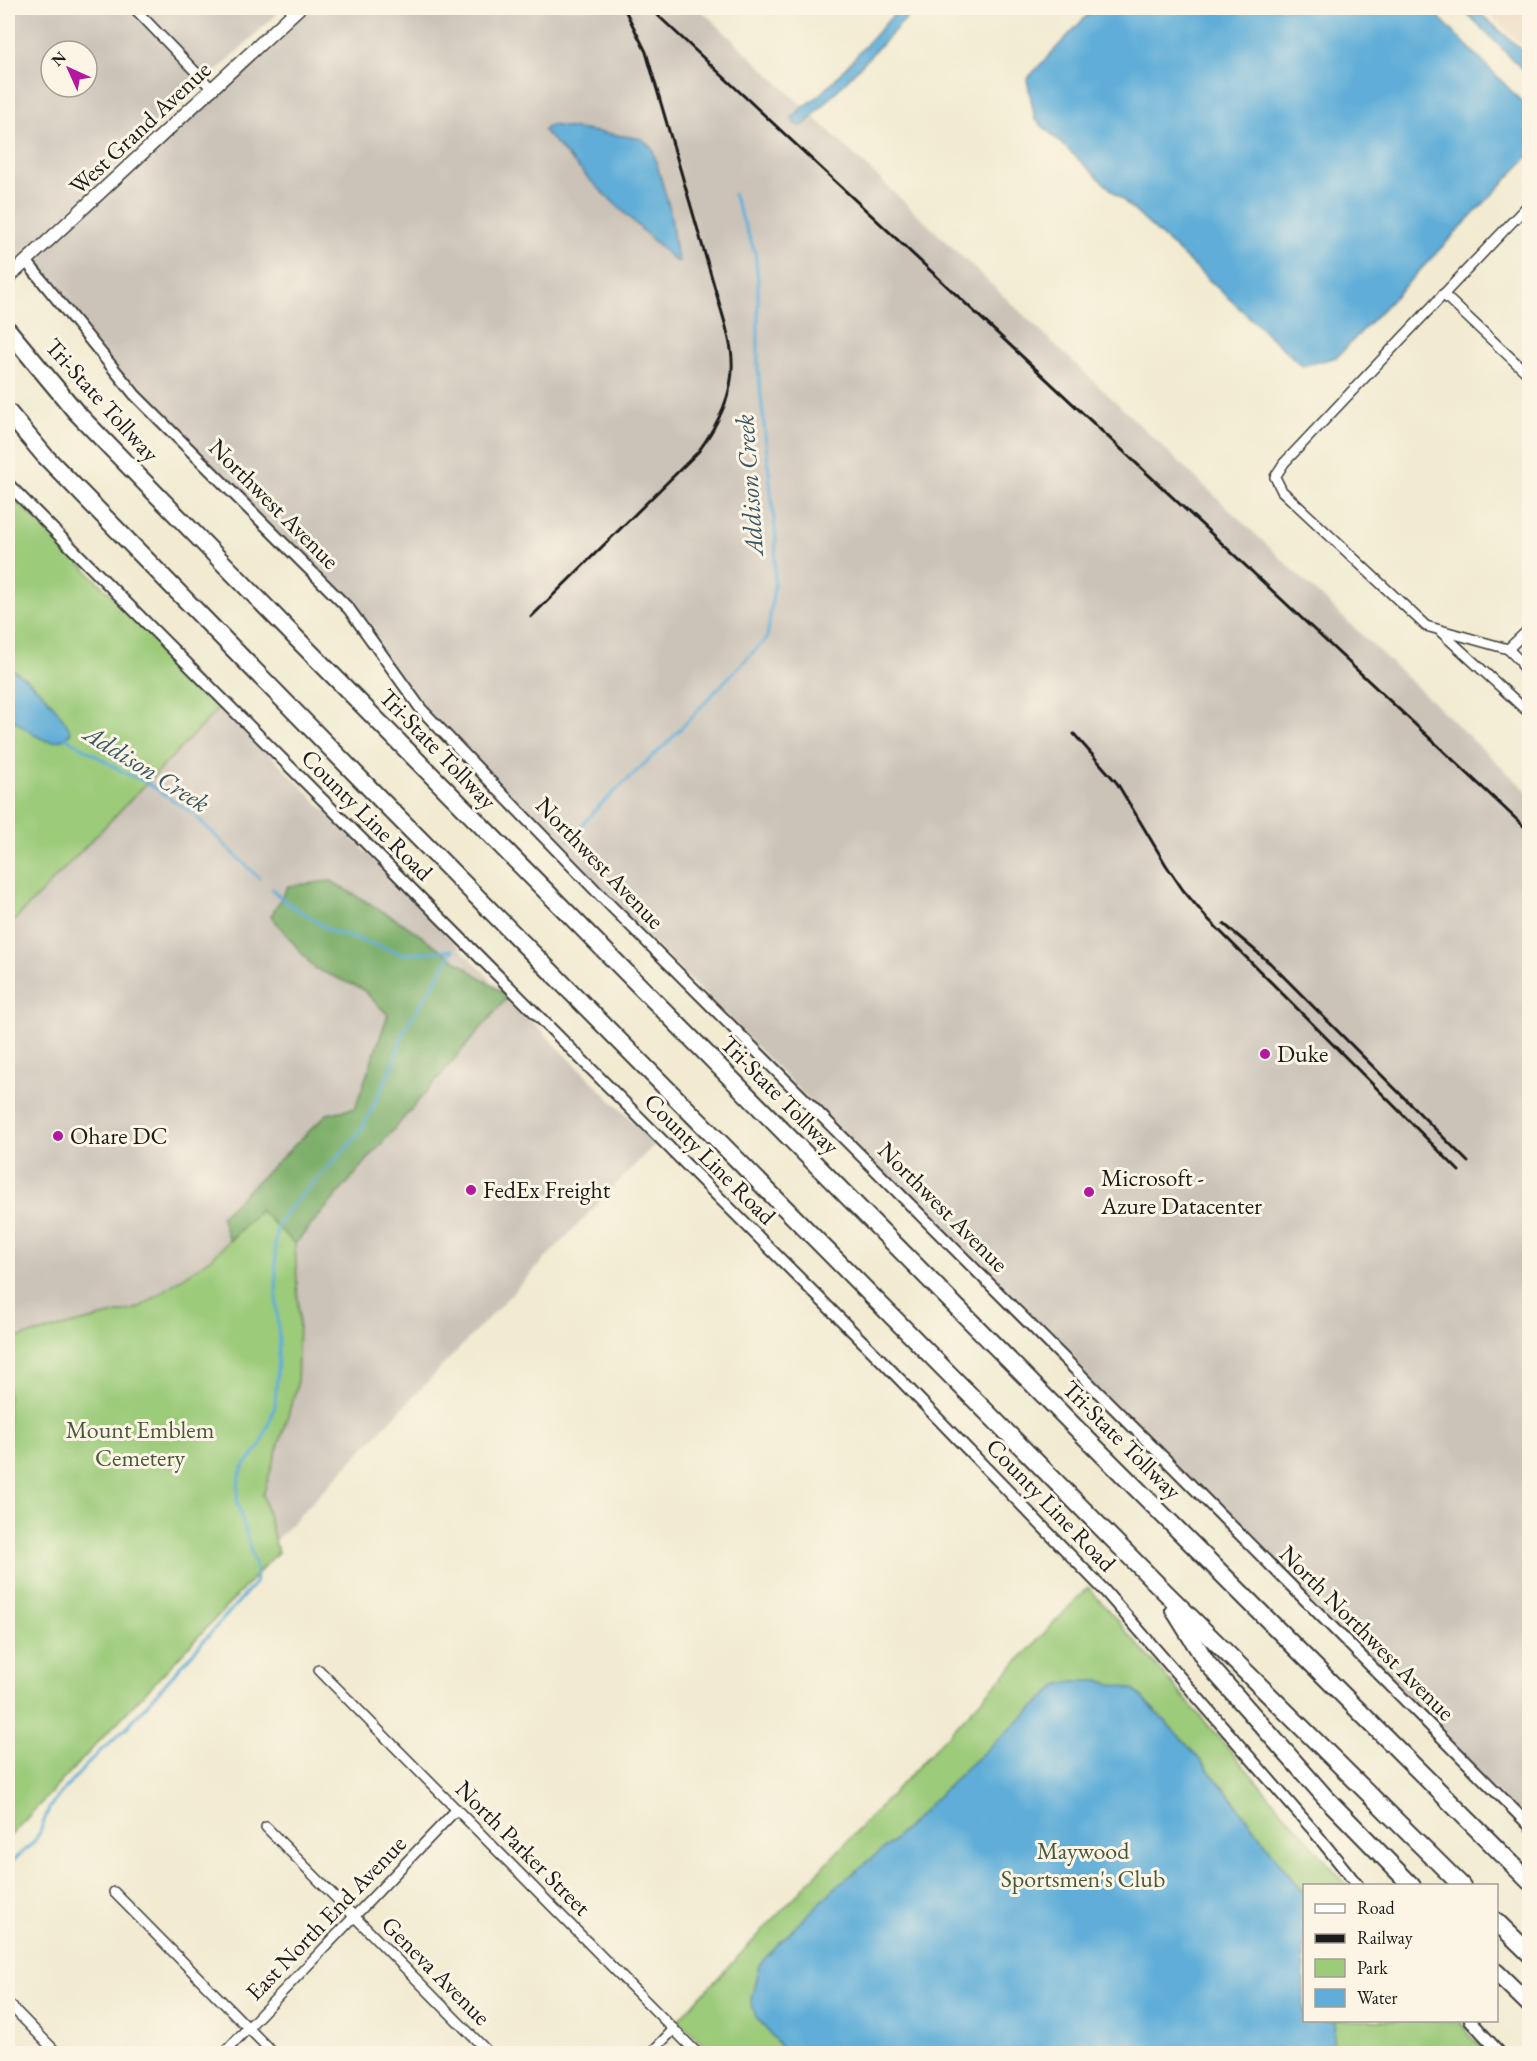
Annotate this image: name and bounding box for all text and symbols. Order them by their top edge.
north arrow [39,39,99,99]
text: N [47,47,71,71]
street label: West Grand Avenue [62,54,217,201]
street label: Tri-State Tollway [38,331,167,469]
water label: Addison Creek [727,413,771,559]
street label: Northwest Avenue [202,432,346,576]
street label: Tri-State Tollway [373,682,504,816]
water label: Addison Creek [76,715,216,820]
street label: County Line Road [295,742,440,888]
street label: Northwest Avenue [529,790,671,935]
street label: Tri-State Tollway [714,1028,847,1161]
place label: Duke [1277,1038,1328,1069]
marker: Duke [1258,1047,1272,1061]
street label: County Line Road [638,1086,783,1232]
place label: Ohare DC [70,1120,168,1151]
marker: Ohare DC [51,1129,65,1143]
street label: Northwest Avenue [871,1135,1015,1279]
place label: Microsoft - Azure Datacenter [1100,1162,1262,1221]
place label: FedEx Freight [483,1174,611,1205]
marker: FedEx Freight [464,1183,478,1197]
marker: Microsoft - Azure Datacenter [1082,1185,1096,1199]
street label: Tri-State Tollway [1056,1373,1189,1506]
park label: Mount Emblem Cemetery [66,1414,215,1473]
street label: County Line Road [980,1431,1124,1579]
street label: North Northwest Avenue [1273,1538,1462,1727]
street label: North Parker Street [449,1773,598,1922]
street label: East North End Avenue [239,1828,413,2007]
park label: Maywood Sportsmen's Club [1001,1835,1165,1894]
legend [1303,1884,1498,2022]
text: Road [1357,1896,1396,1919]
street label: Geneva Avenue [375,1909,498,2032]
text: Railway [1357,1926,1413,1949]
text: Park [1357,1956,1388,1979]
text: Water [1357,1986,1398,2009]

